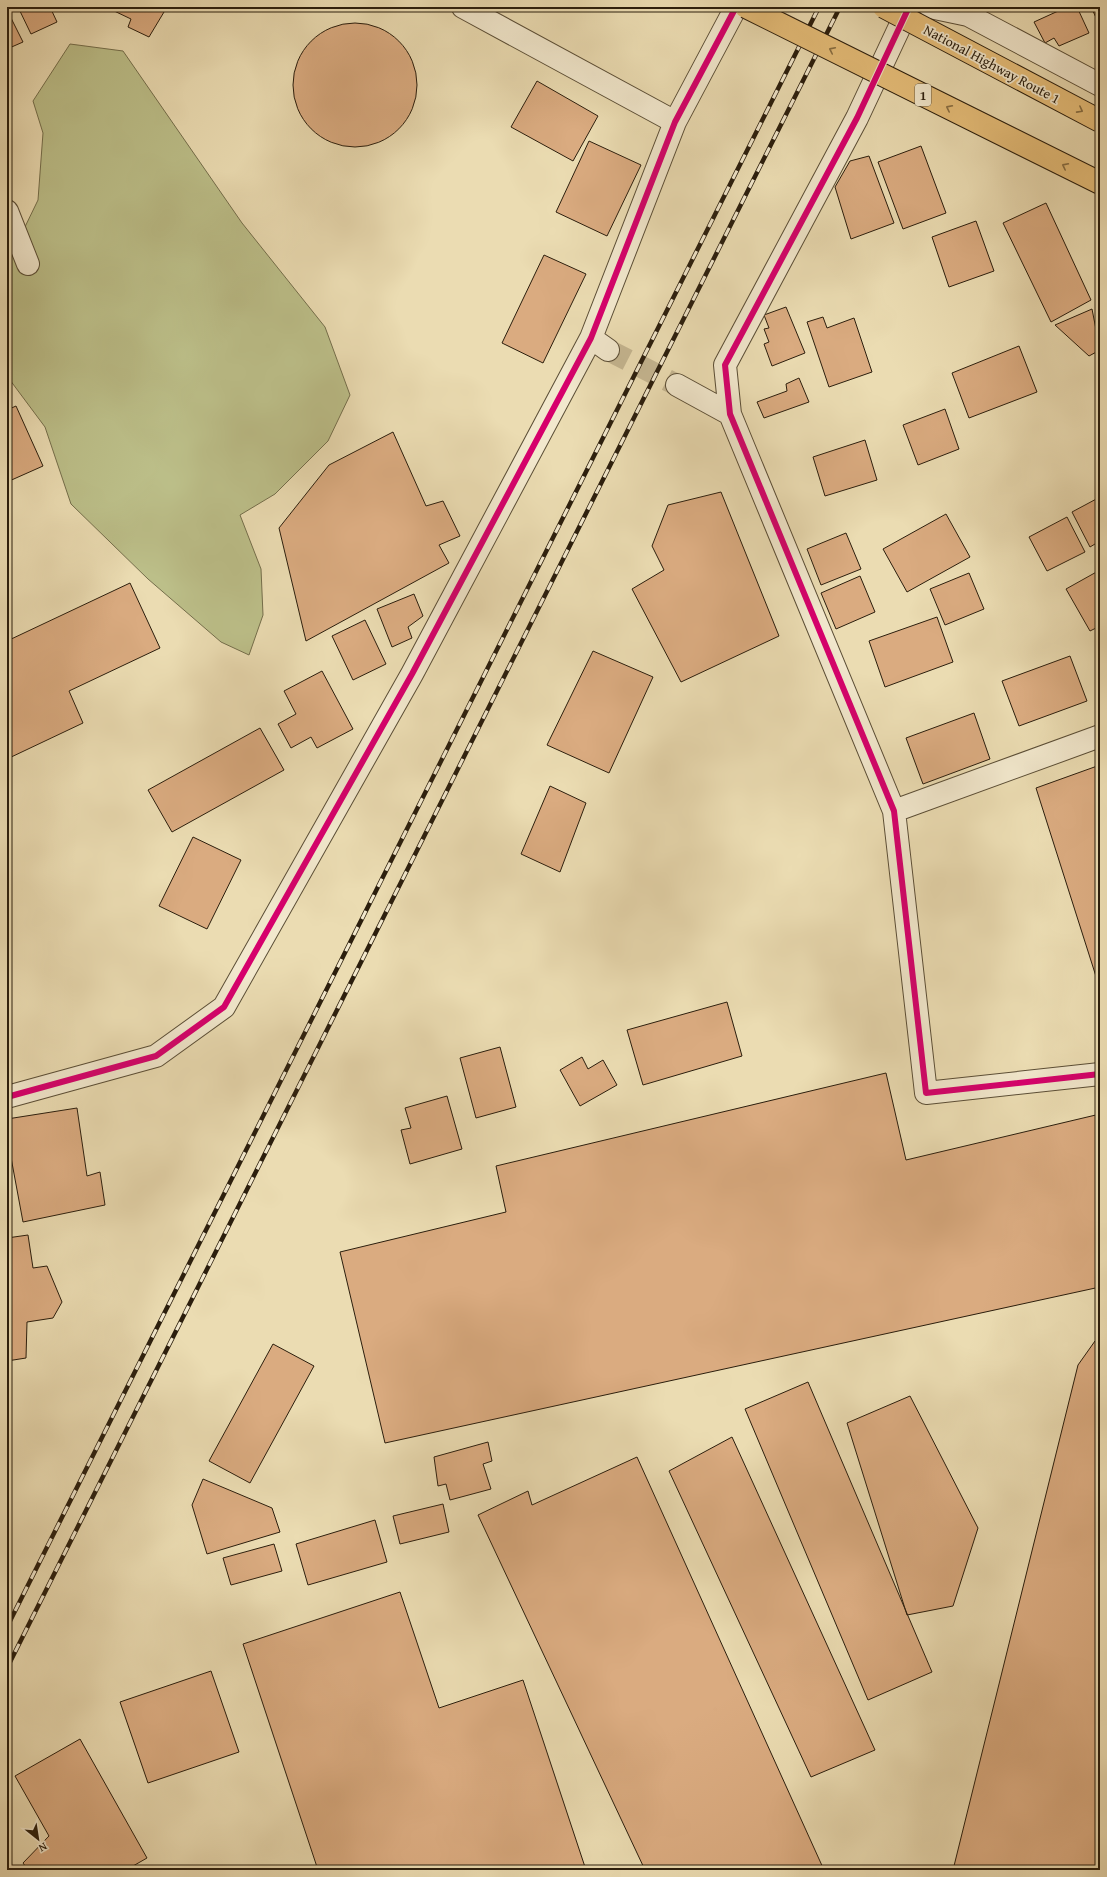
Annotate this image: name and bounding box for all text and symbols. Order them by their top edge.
street label: National Highway Route 1 [921,21,1063,107]
one-way arrow [829,47,837,55]
road number: 1 [915,84,931,106]
one-way arrow [945,105,953,113]
one-way arrow [1076,105,1083,113]
one-way arrow [1062,163,1069,171]
north arrow [18,1819,58,1859]
text: N [35,1839,50,1857]

